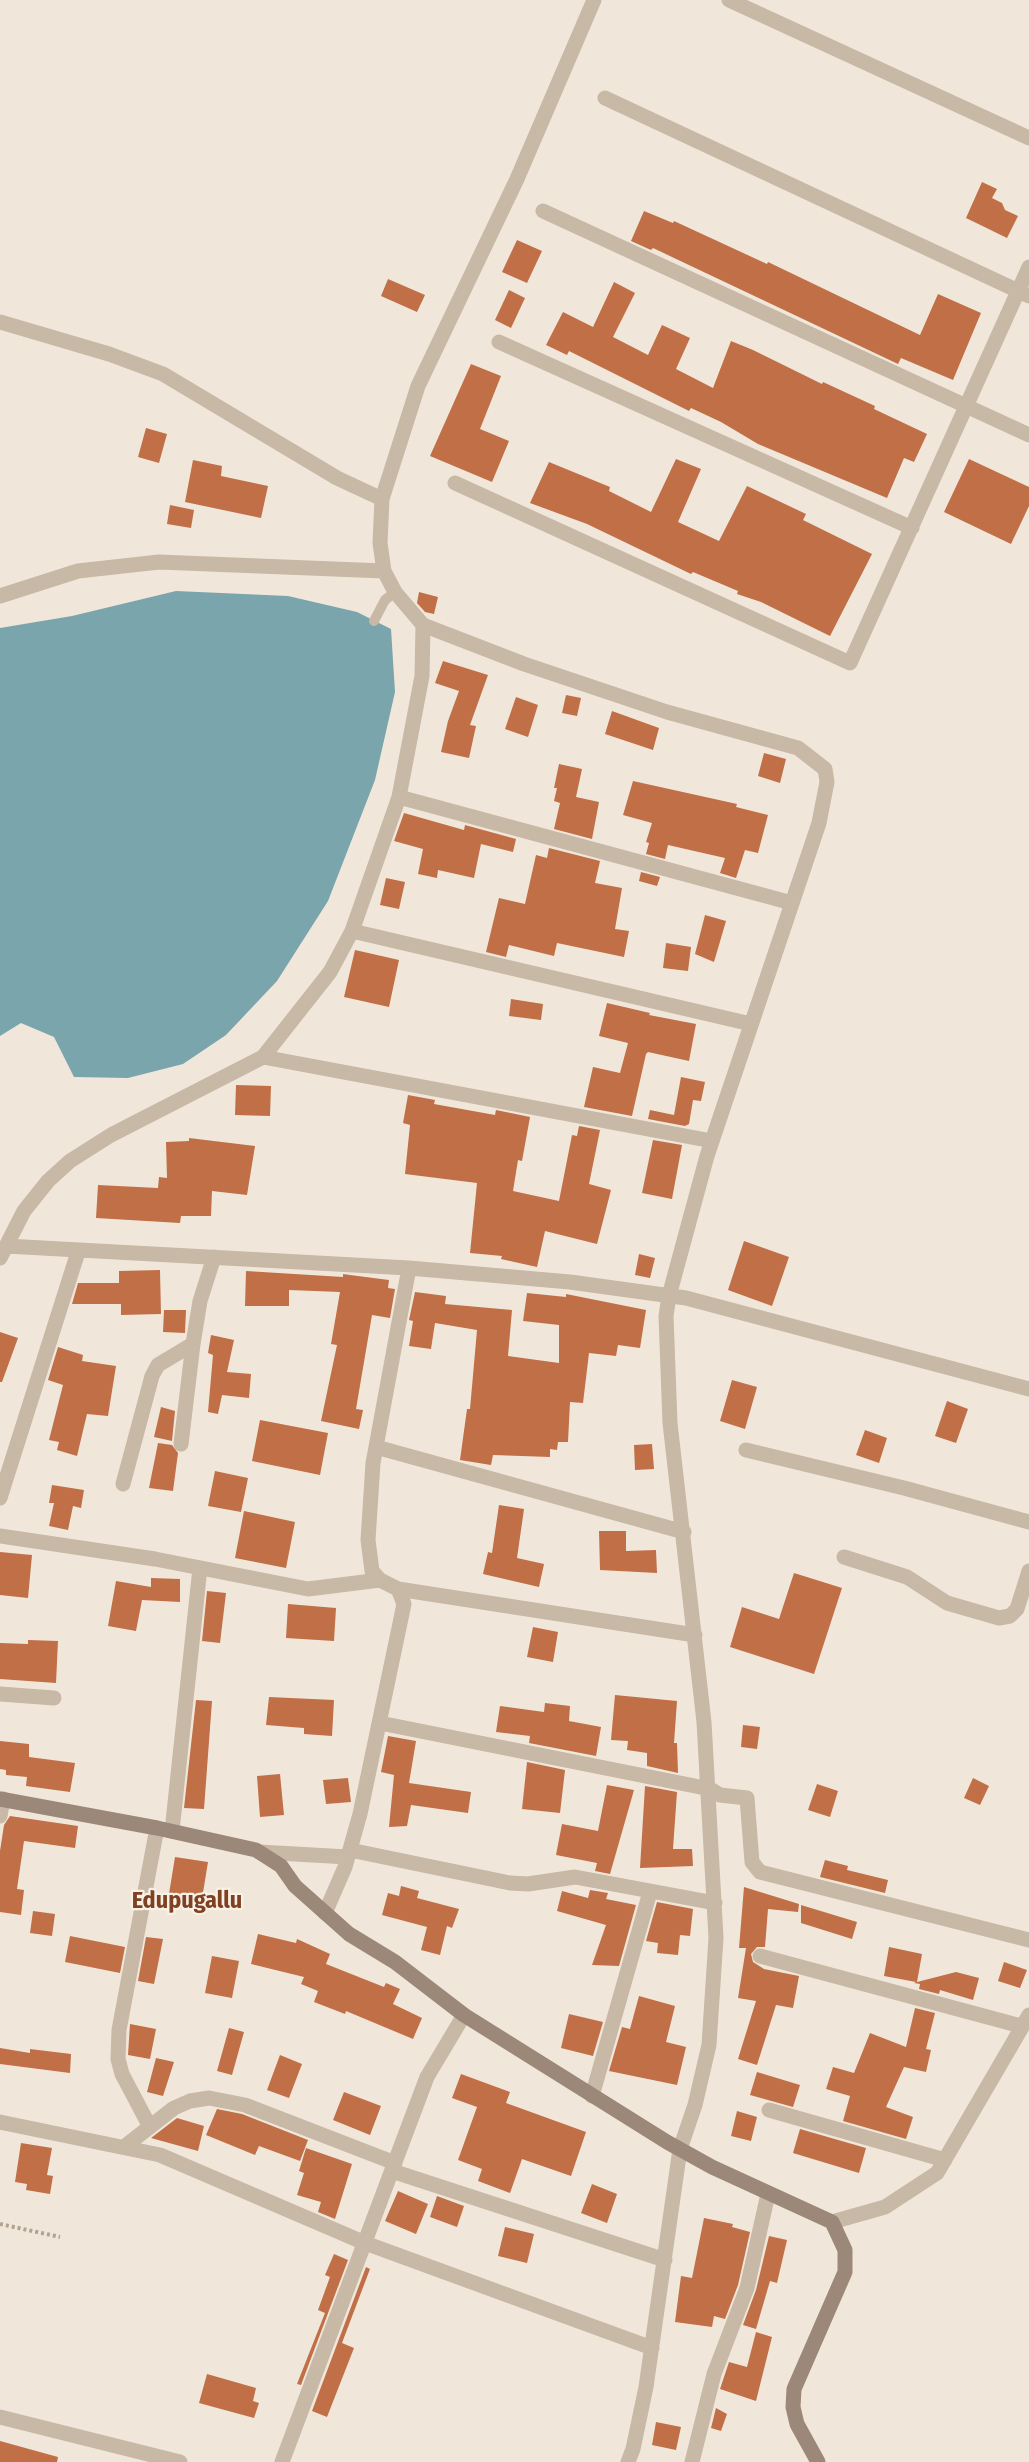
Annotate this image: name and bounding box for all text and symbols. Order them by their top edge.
district label: Edupugallu [132,1887,242,1915]

